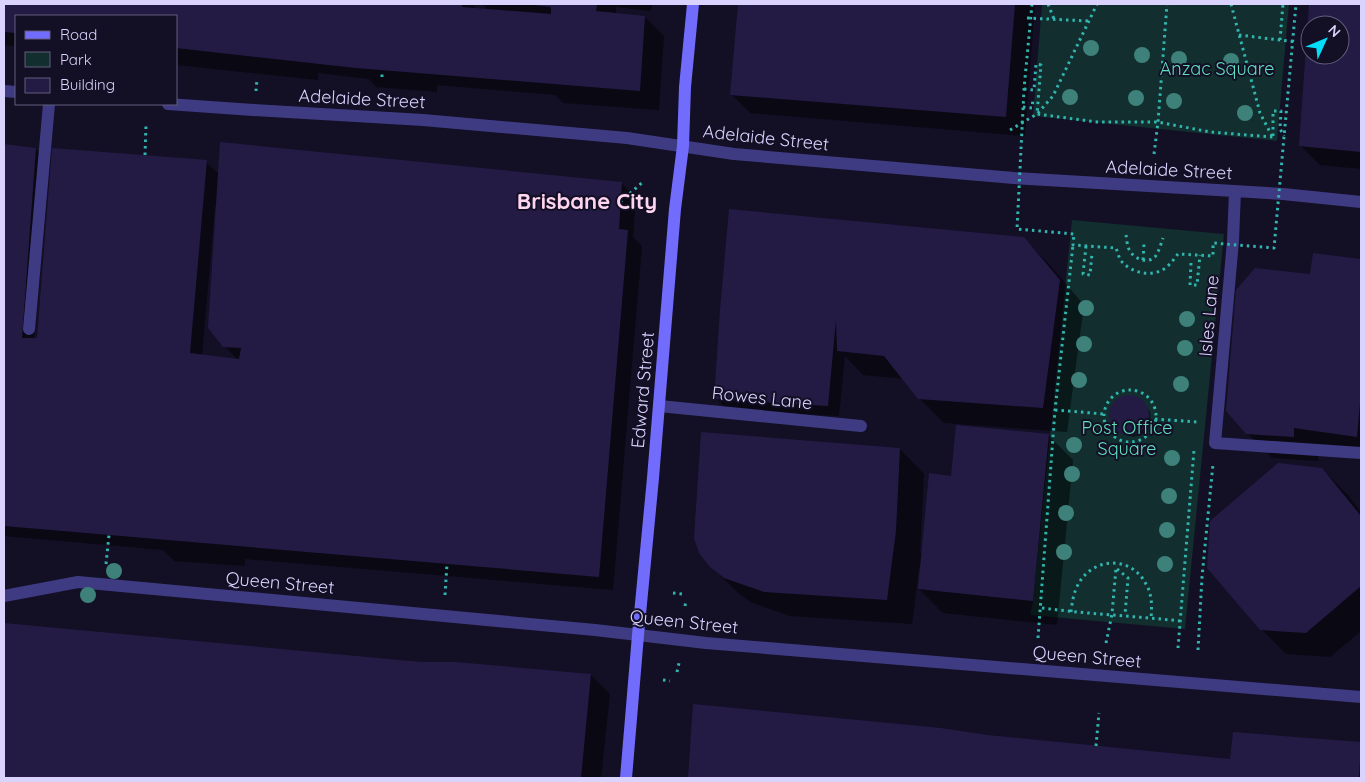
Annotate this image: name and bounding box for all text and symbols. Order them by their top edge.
legend [15,15,178,105]
north arrow [1300,15,1350,65]
text: N [1324,21,1344,41]
text: Road [60,25,97,44]
text: Park [60,50,92,69]
park label: Anzac Square [1160,57,1274,80]
text: Building [60,75,115,94]
street label: Adelaide Street [298,84,426,113]
street label: Adelaide Street [702,119,830,156]
street label: Adelaide Street [1105,155,1233,184]
district label: Brisbane City [517,187,657,215]
street label: Isles Lane [1193,274,1224,358]
street label: Edward Street [626,331,659,449]
street label: Rowes Lane [711,381,813,414]
park label: Post Office Square [1082,416,1172,460]
street label: Queen Street [225,566,335,599]
street label: Queen Street [629,604,739,639]
street label: Queen Street [1032,640,1142,673]

